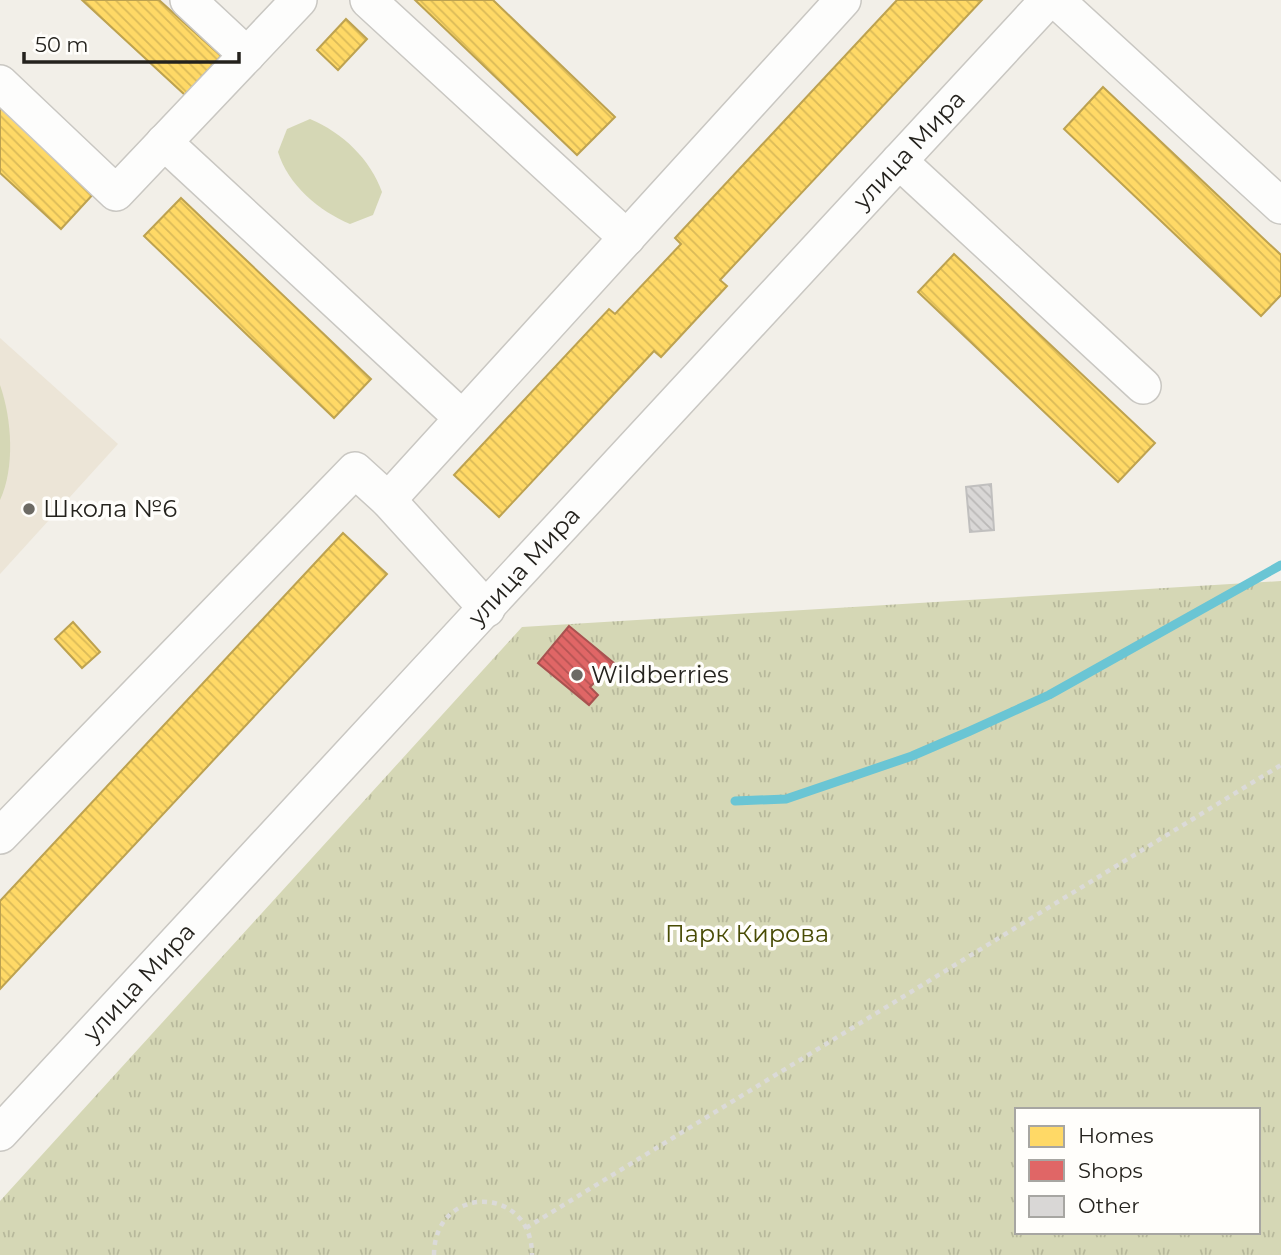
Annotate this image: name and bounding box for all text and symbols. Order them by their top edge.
scale bar [24,21,240,65]
text: 50 m [35,32,89,57]
street label: улица Мира [846,84,971,216]
place label: Школа №6 [43,494,177,523]
marker: Школа №6 [21,501,37,517]
street label: улица Мира [461,501,586,632]
place label: Wildberries [591,660,729,689]
marker: Wildberries [569,667,585,683]
street label: улица Мира [76,917,201,1048]
park label: Парк Кирова [665,919,829,948]
legend [1015,1108,1260,1234]
text: Homes [1078,1123,1153,1148]
text: Shops [1078,1158,1143,1183]
text: Other [1078,1193,1140,1218]

